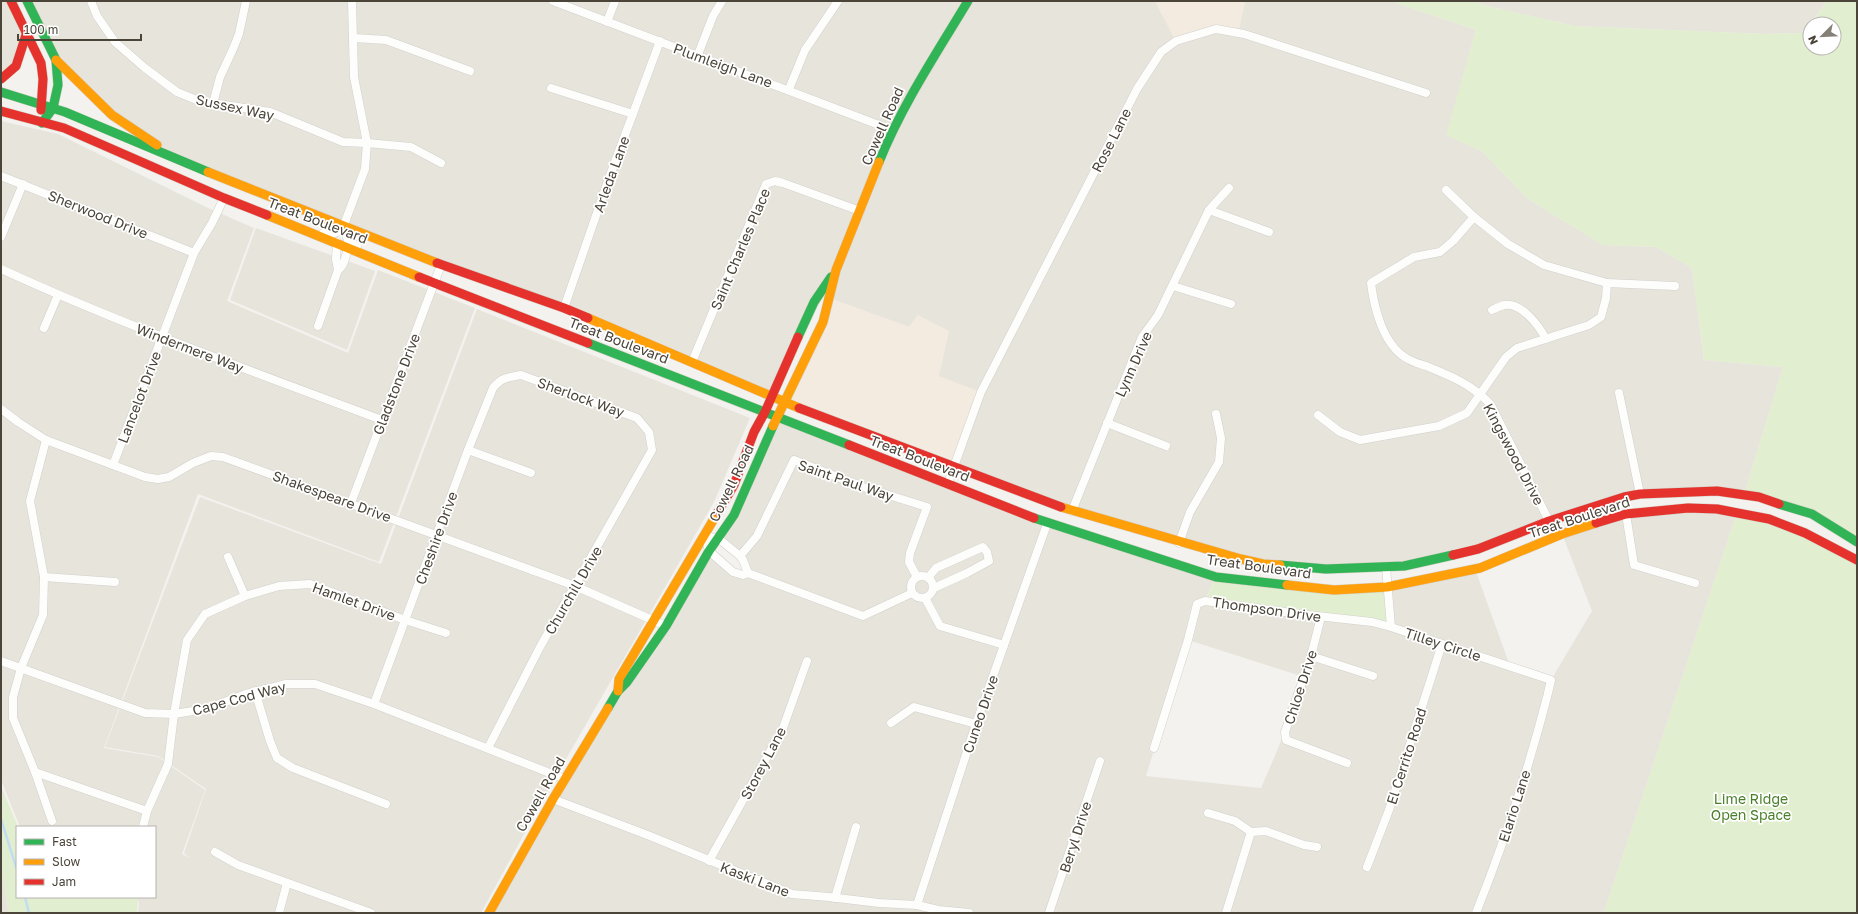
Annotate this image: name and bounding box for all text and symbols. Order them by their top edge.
scale bar [18,16,141,42]
north arrow [1802,16,1842,56]
text: 100 m [24,22,58,37]
text: N [1805,34,1820,47]
street label: Plumleigh Lane [671,39,775,91]
street label: Cowell Road [857,84,907,168]
street label: Sussex Way [194,90,276,124]
street label: Rose Lane [1088,105,1134,175]
street label: Arleda Lane [589,133,633,215]
street label: Sherwood Drive [46,186,150,242]
street label: Saint Charles Place [707,186,773,312]
street label: Treat Boulevard [266,193,370,247]
street label: Treat Boulevard [567,313,671,367]
street label: Windermere Way [134,320,246,376]
street label: Lynn Drive [1111,329,1155,399]
street label: Gladstone Drive [369,331,423,437]
street label: Lancelot Drive [114,349,164,445]
street label: Sherlock Way [535,373,627,421]
street label: Kingswood Drive [1480,400,1548,508]
street label: Treat Boulevard [868,431,972,485]
street label: Cowell Road [705,442,757,524]
street label: Saint Paul Way [796,456,896,504]
street label: Shakespeare Drive [270,467,394,525]
street label: Cheshire Drive [411,489,461,587]
street label: Treat Boulevard [1526,493,1632,541]
street label: Churchill Drive [541,543,605,637]
street label: Treat Boulevard [1206,550,1312,582]
street label: Hamlet Drive [310,578,398,624]
street label: Thompson Drive [1212,593,1322,625]
street label: Tilley Circle [1403,624,1483,664]
street label: Chloe Drive [1280,648,1320,726]
street label: Cuneo Drive [959,673,1001,755]
street label: Cape Cod Way [190,677,288,719]
street label: El Cerrito Road [1382,706,1430,806]
street label: Storey Lane [737,724,789,802]
street label: Cowell Road [512,753,568,835]
street label: Elario Lane [1494,768,1534,844]
park label: Lime Ridge Open Space [1711,790,1791,823]
street label: Beryl Drive [1055,799,1095,875]
legend [16,826,156,898]
text: Fast [52,834,77,849]
text: Slow [52,854,80,869]
street label: Kaski Lane [718,858,792,900]
text: Jam [52,874,76,889]

